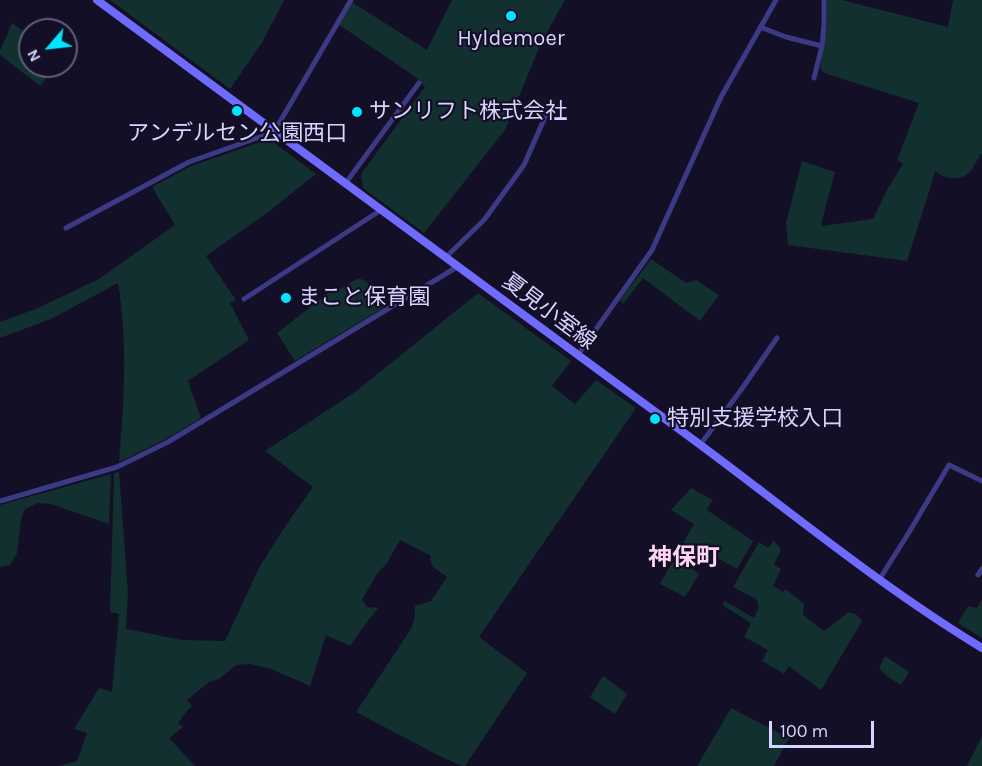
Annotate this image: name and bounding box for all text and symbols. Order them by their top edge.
marker: Hyldemoer [504,9,518,23]
north arrow [18,18,78,78]
place label: Hyldemoer [457,26,565,52]
text: N [22,46,45,65]
place label: サンリフト株式会社 [369,99,567,125]
marker: アンデルセン公園西口 [230,104,244,118]
marker: サンリフト株式会社 [350,105,364,119]
place label: アンデルセン公園西口 [127,121,347,147]
street label: 夏見小室線 [497,268,601,356]
place label: まこと保育園 [298,285,430,311]
marker: まこと保育園 [279,291,293,305]
place label: 特別支援学校入口 [667,406,843,432]
marker: 特別支援学校入口 [648,412,662,426]
district label: 神保町 [648,544,720,572]
scale bar [772,709,877,747]
text: 100 m [780,720,828,742]

